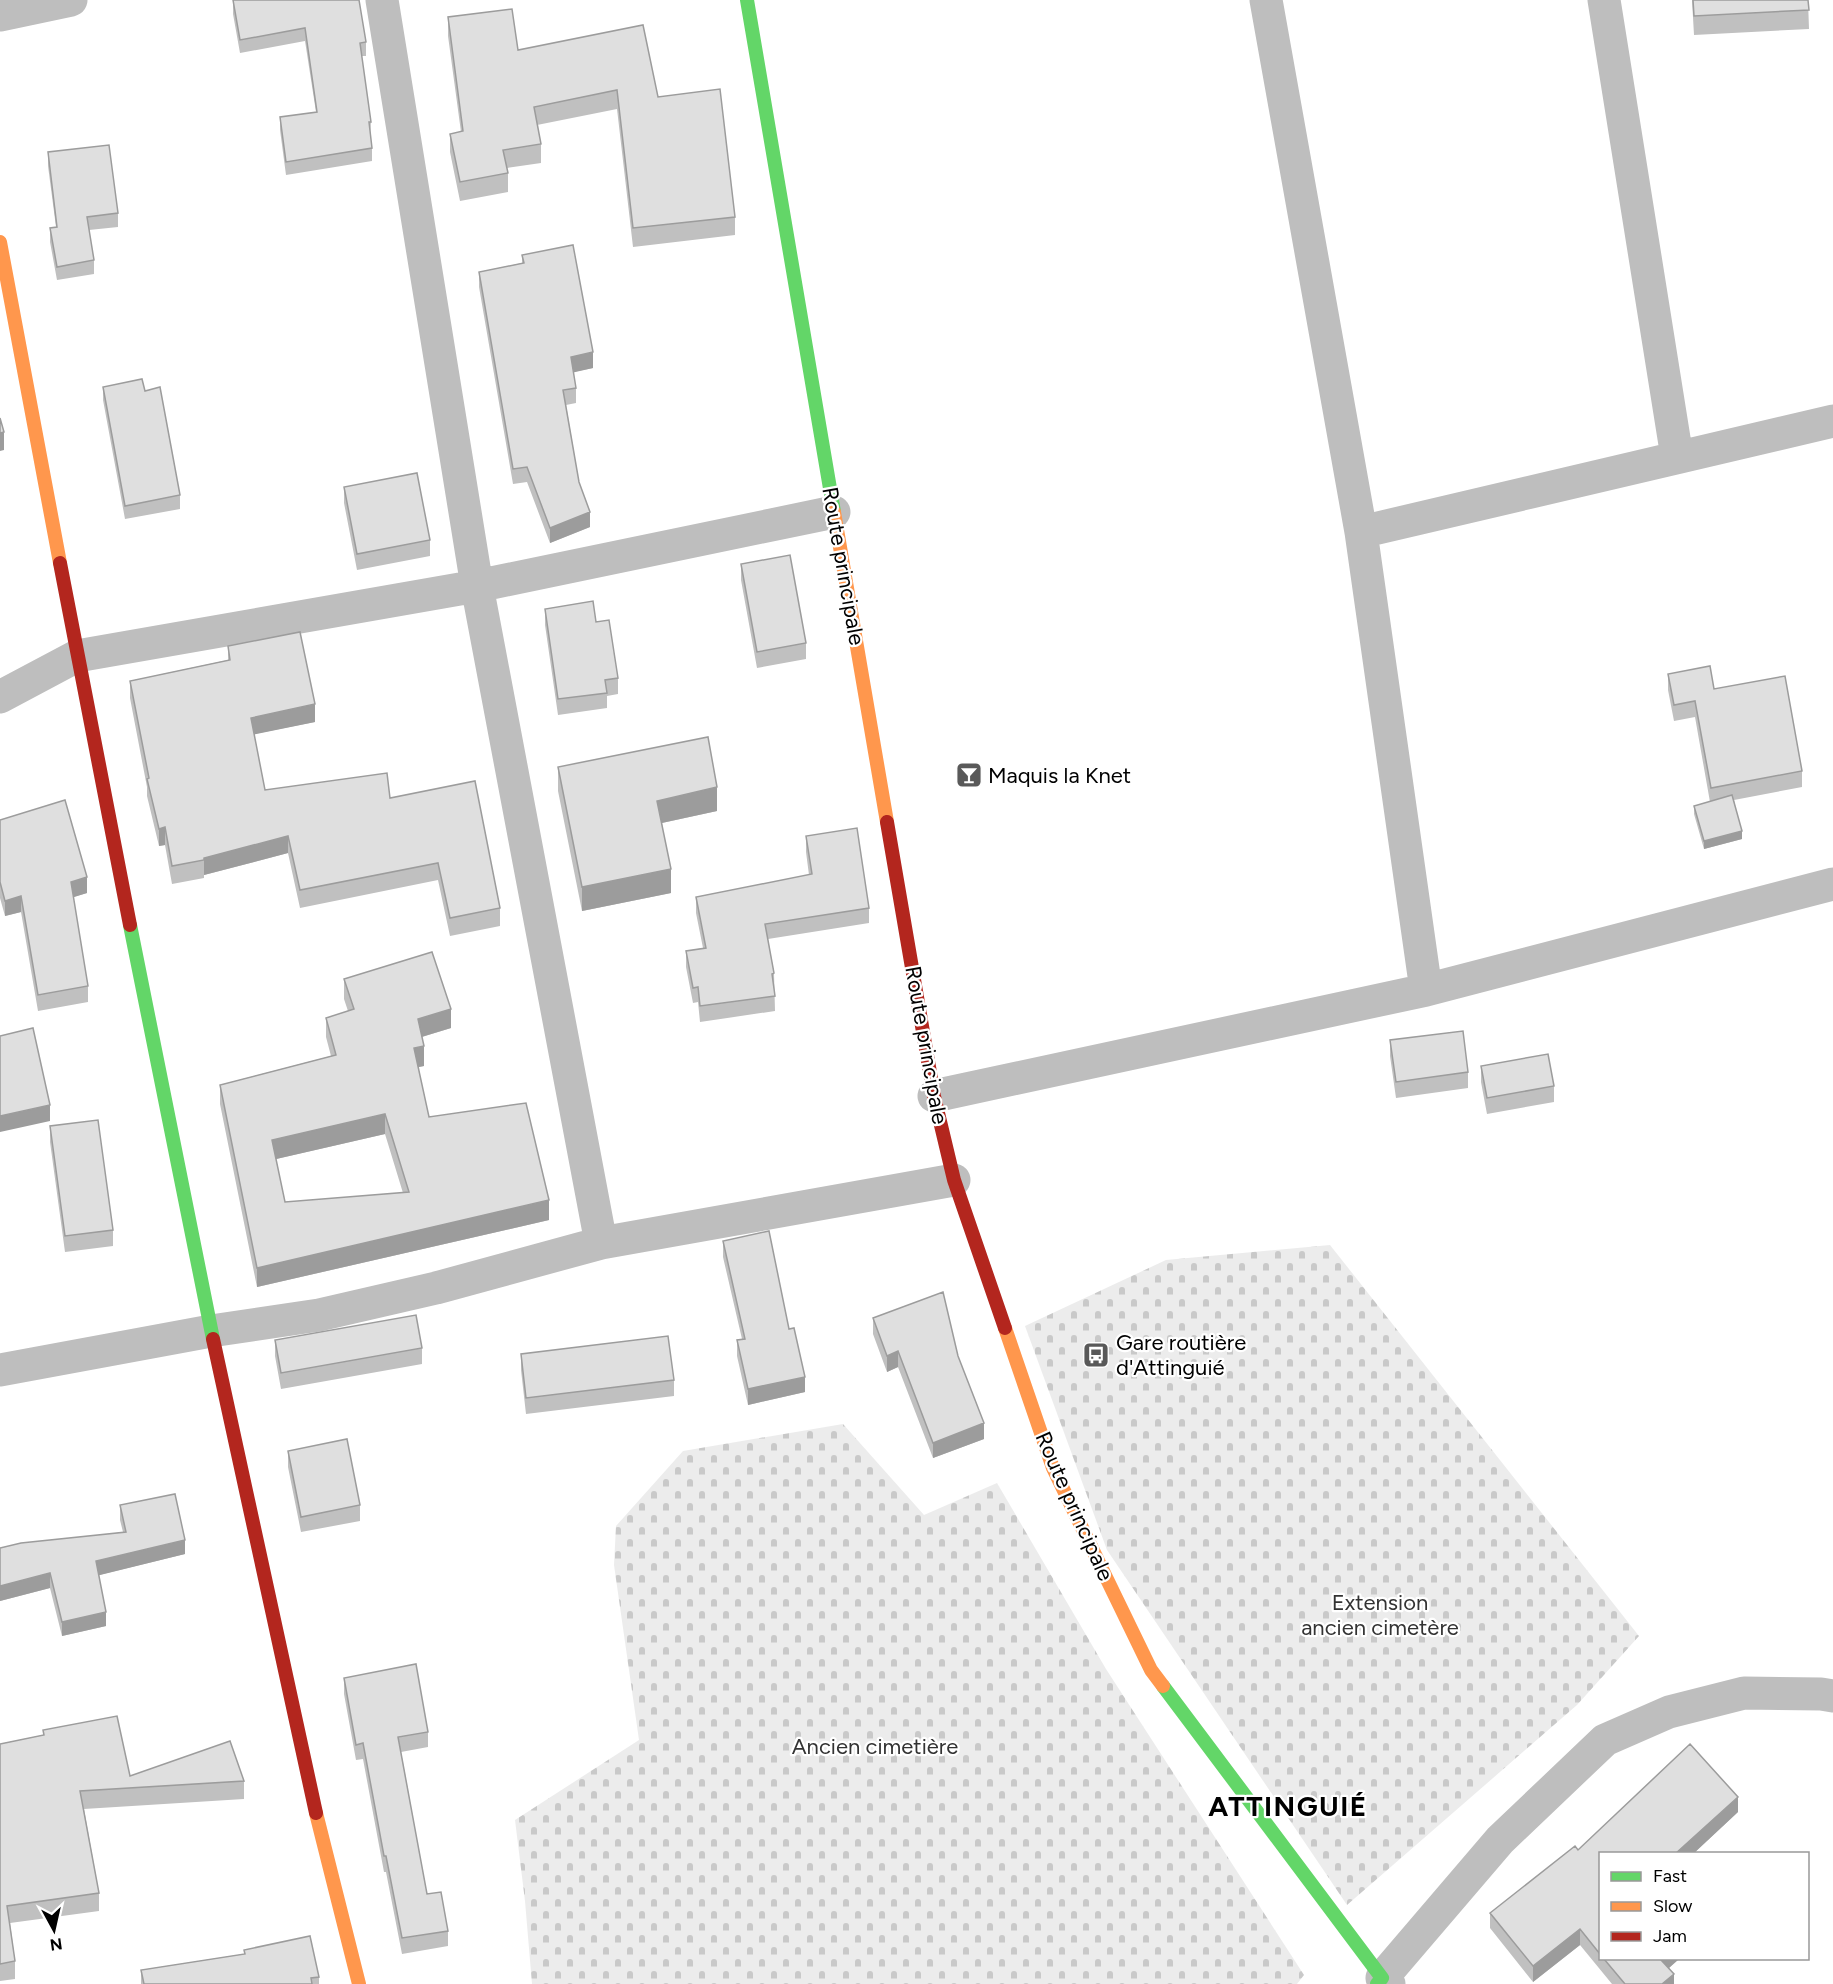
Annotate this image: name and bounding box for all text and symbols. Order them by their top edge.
street label: Route principale [816,485,871,647]
bar icon: Maquis la Knet [954,760,984,790]
place label: Maquis la Knet [988,762,1131,789]
street label: Route principale [899,964,954,1126]
place label: Gare routière d'Attinguié [1116,1329,1246,1381]
bus stop icon: Gare routière d'Attinguié [1081,1340,1111,1370]
street label: Route principale [1030,1427,1120,1585]
park label: Extension ancien cimetère [1301,1589,1459,1641]
park label: Ancien cimetière [792,1733,958,1760]
district label: ATTINGUIÉ [1208,1789,1368,1823]
legend [1599,1852,1809,1960]
text: Fast [1653,1865,1687,1887]
text: Slow [1653,1895,1692,1917]
north arrow [24,1900,84,1960]
text: Jam [1653,1925,1687,1947]
text: N [49,1934,63,1955]

